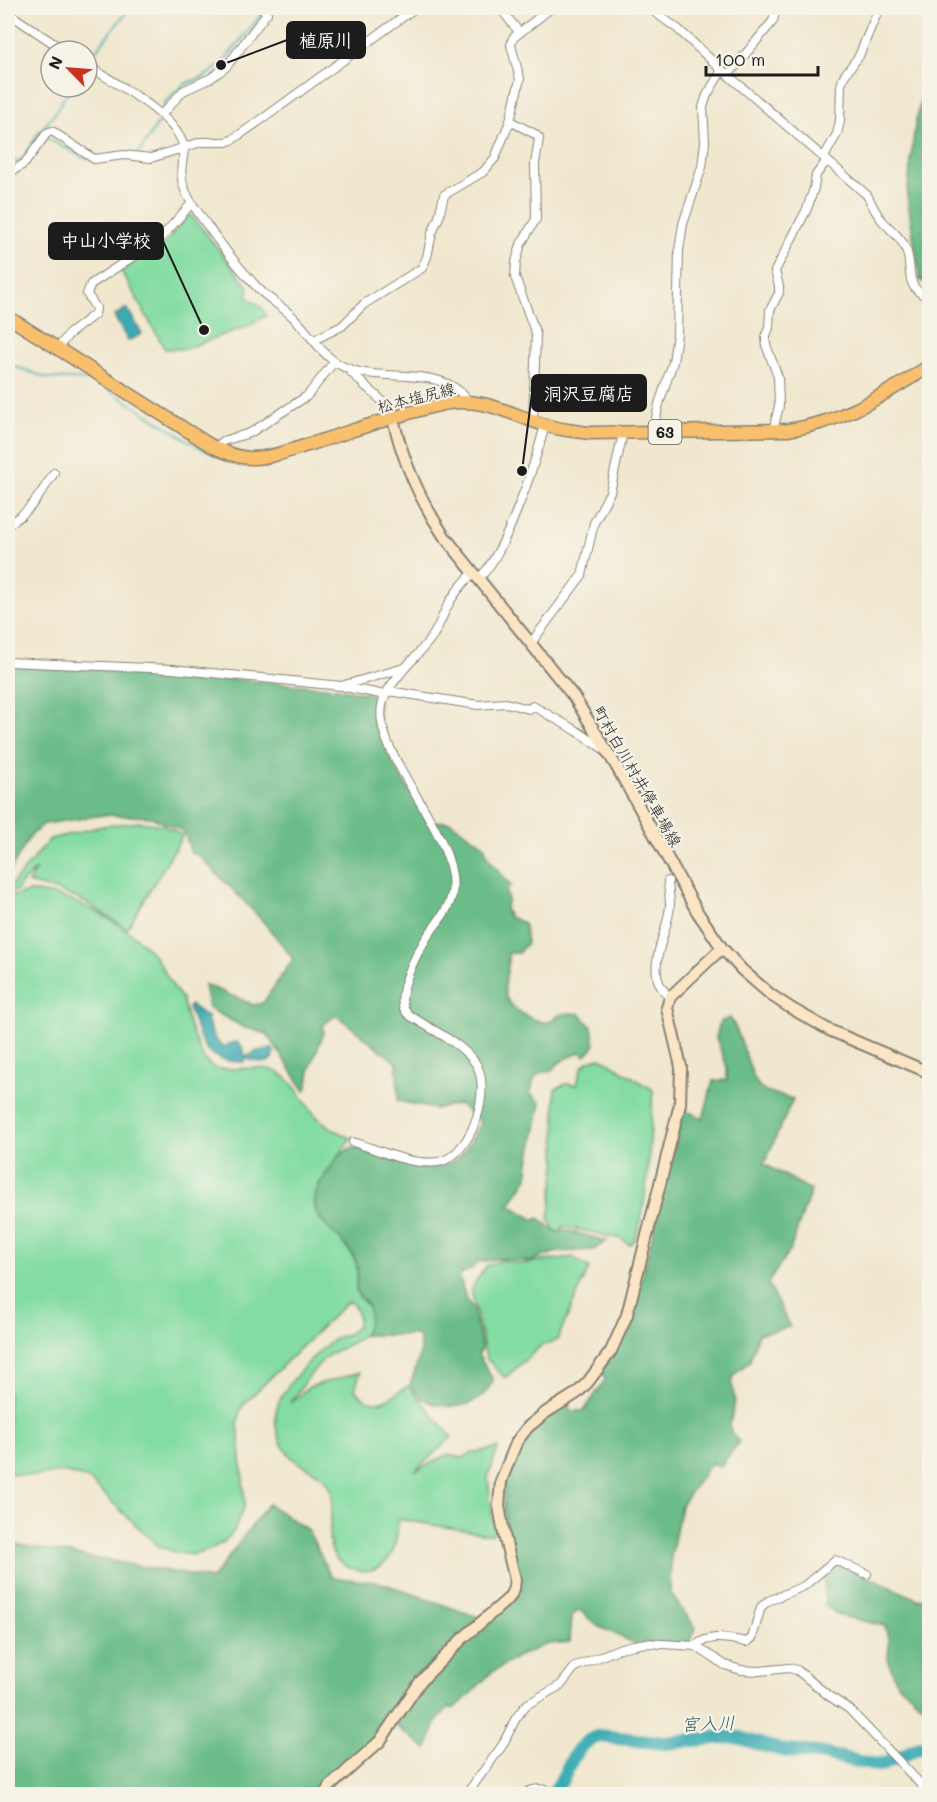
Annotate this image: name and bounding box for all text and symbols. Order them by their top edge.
callout: 植原川 [287,22,365,58]
text: 植原川 [299,28,353,52]
north arrow [39,39,99,99]
scale bar [706,39,818,77]
text: 100 m [715,47,765,71]
text: N [43,53,67,72]
callout: 中山小学校 [49,223,163,259]
text: 中山小学校 [61,228,151,252]
callout: 洞沢豆腐店 [532,375,646,411]
street label: 松本塩尻線 [375,377,457,417]
text: 洞沢豆腐店 [544,381,634,405]
road number: 63 [648,420,682,444]
street label: 町村白川村井停車場線 [589,701,687,851]
water label: 宮入川 [681,1710,735,1736]

